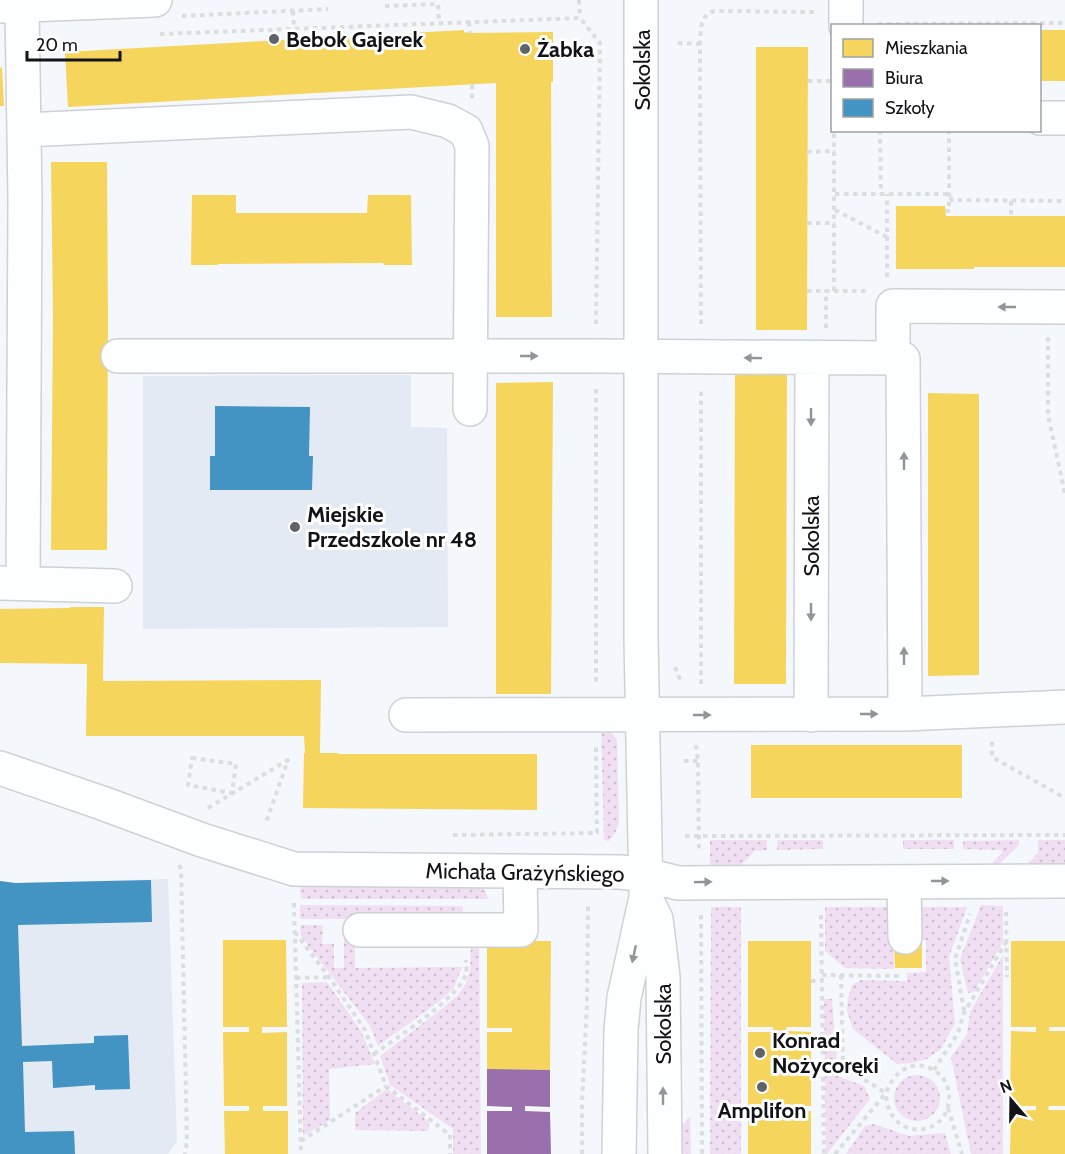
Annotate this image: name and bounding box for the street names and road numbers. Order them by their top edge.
street label: Sokolska [629,29,656,111]
street label: Sokolska [798,495,825,577]
street label: Michała Grażyńskiego [425,857,625,888]
street label: Sokolska [650,983,677,1065]

